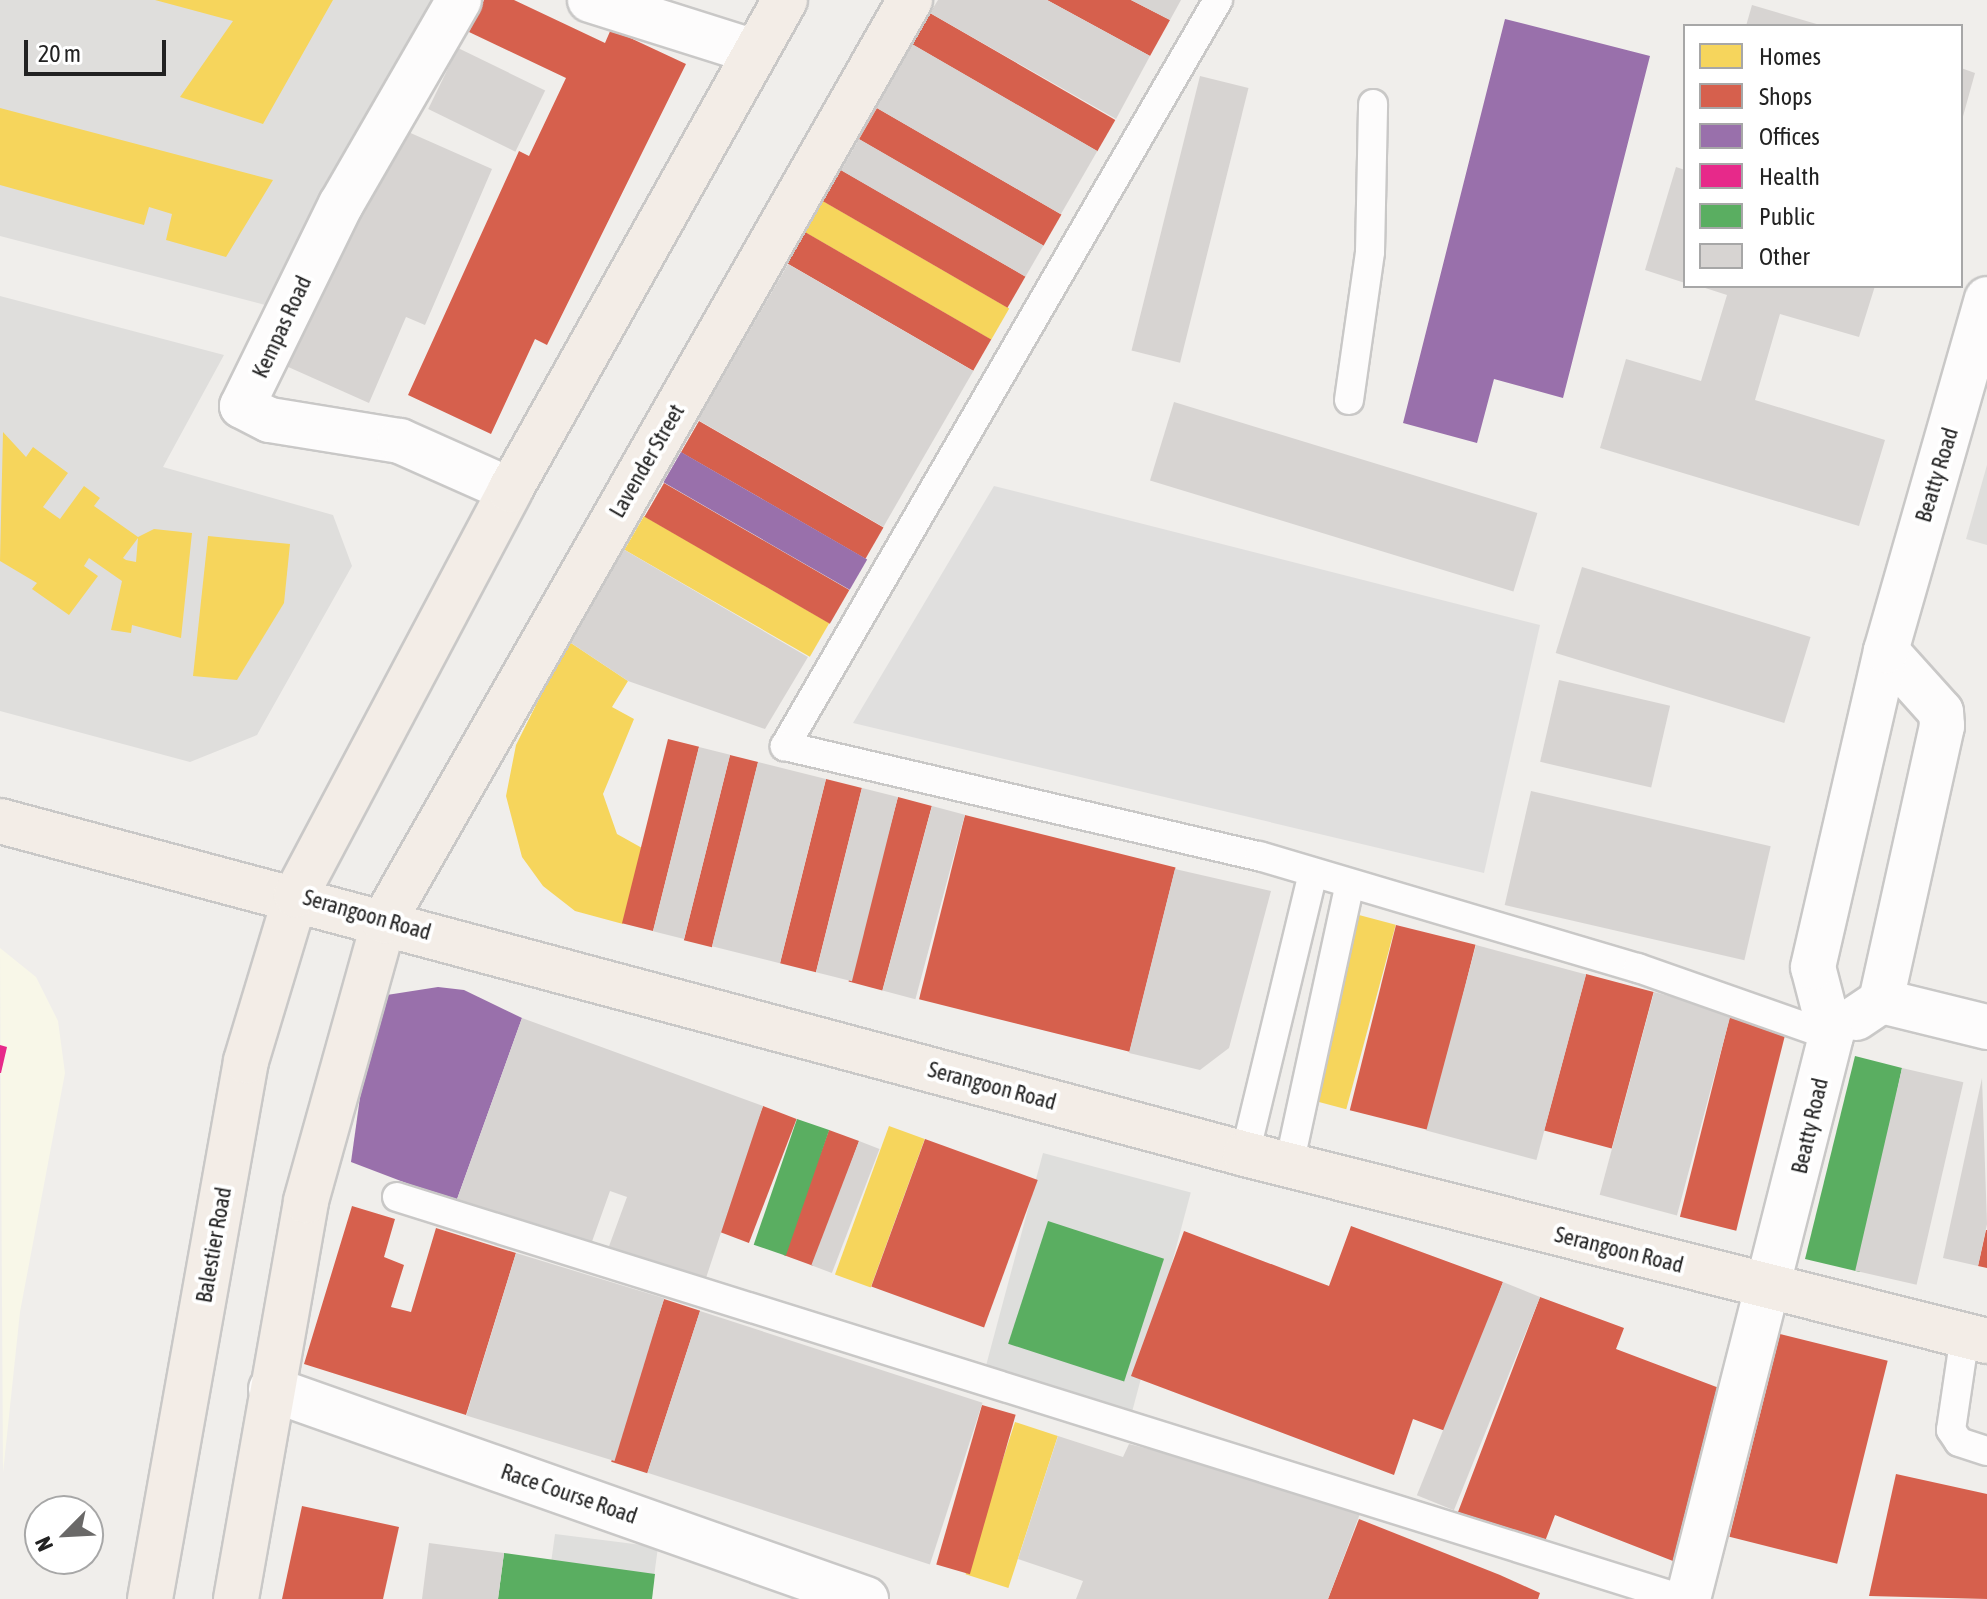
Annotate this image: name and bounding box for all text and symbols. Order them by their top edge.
scale bar [28,24,170,74]
legend [1683,24,1963,288]
text: 20 m [38,40,81,67]
text: Homes [1759,43,1821,70]
text: Shops [1759,83,1812,110]
text: Offices [1759,123,1820,150]
text: Health [1759,163,1820,190]
text: Public [1759,203,1815,230]
text: Other [1759,243,1810,270]
street label: Kempas Road [247,272,317,382]
street label: Lavender Street [604,400,690,522]
street label: Beatty Road [1910,425,1964,525]
street label: Serangoon Road [300,884,434,946]
street label: Serangoon Road [925,1056,1059,1116]
street label: Beatty Road [1786,1076,1834,1176]
street label: Balestier Road [191,1185,237,1305]
street label: Serangoon Road [1552,1221,1686,1279]
street label: Race Course Road [497,1458,641,1530]
north arrow [24,1495,104,1575]
text: N [29,1533,58,1555]

